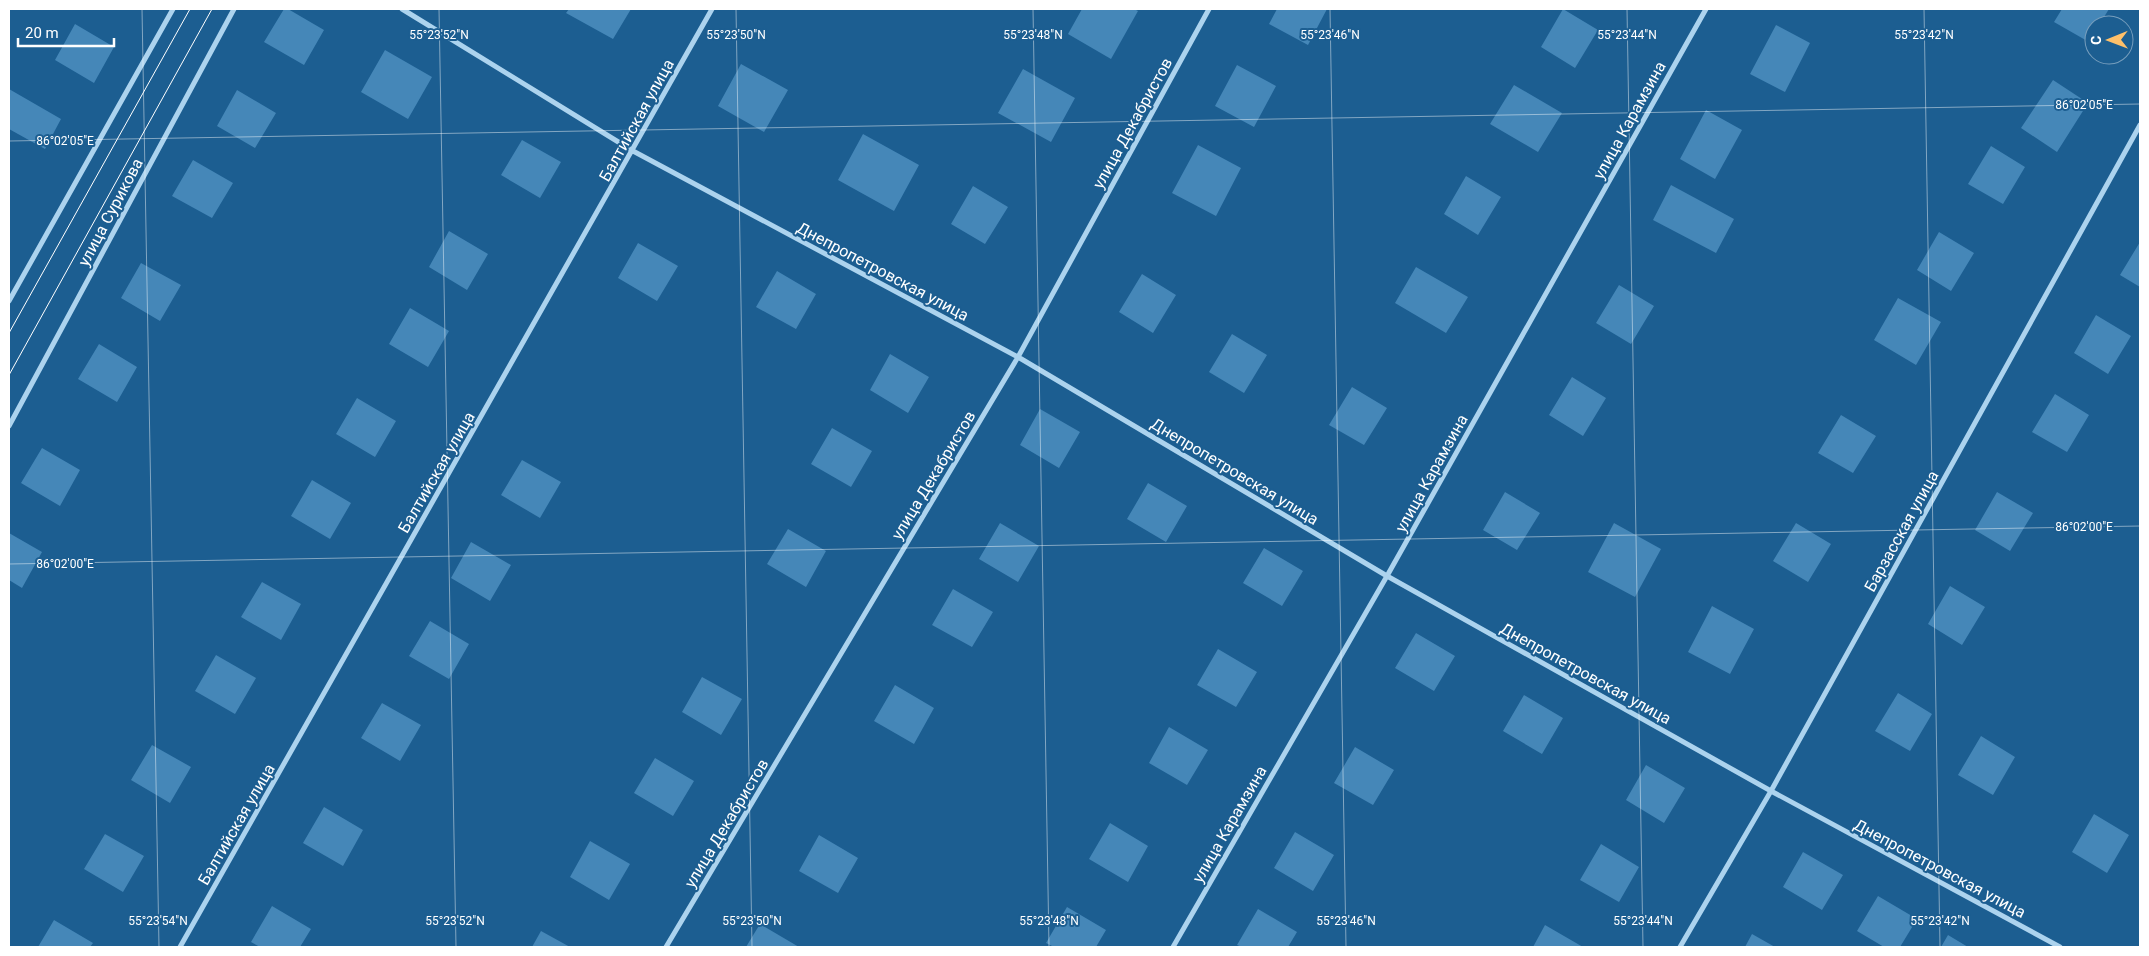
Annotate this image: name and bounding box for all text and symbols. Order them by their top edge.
scale bar [18,15,114,47]
north arrow [2084,15,2134,65]
text: 20 m [25,24,59,42]
text: 55°23'52"N [409,28,469,42]
text: 55°23'50"N [706,28,766,42]
text: 55°23'48"N [1003,28,1063,42]
text: 55°23'46"N [1300,28,1360,42]
text: 55°23'44"N [1597,28,1657,42]
text: 55°23'42"N [1894,28,1954,42]
text: С [2088,36,2104,45]
street label: улица Декабристов [1089,54,1176,192]
street label: Балтийская улица [595,56,678,185]
street label: улица Карамзина [1589,58,1670,182]
text: 86°02'05"E [2055,98,2113,112]
text: 86°02'05"E [36,134,94,148]
street label: улица Сурикова [74,155,147,269]
street label: Днепропетровская улица [794,218,972,325]
street label: улица Декабристов [888,407,979,543]
street label: Балтийская улица [394,408,479,536]
street label: улица Карамзина [1391,411,1472,535]
street label: Днепропетровская улица [1148,414,1322,529]
street label: Барзасская улица [1860,467,1943,595]
text: 86°02'00"E [2055,520,2113,534]
text: 86°02'00"E [36,557,94,571]
street label: Днепропетровская улица [1497,619,1674,728]
street label: улица Декабристов [681,755,772,891]
street label: Балтийская улица [194,760,279,888]
street label: улица Карамзина [1188,762,1271,886]
street label: Днепропетровская улица [1851,815,2029,922]
text: 55°23'54"N [128,914,188,928]
text: 55°23'52"N [425,914,485,928]
text: 55°23'50"N [722,914,782,928]
text: 55°23'48"N [1019,914,1079,928]
text: 55°23'46"N [1316,914,1376,928]
text: 55°23'44"N [1613,914,1673,928]
text: 55°23'42"N [1910,914,1970,928]

